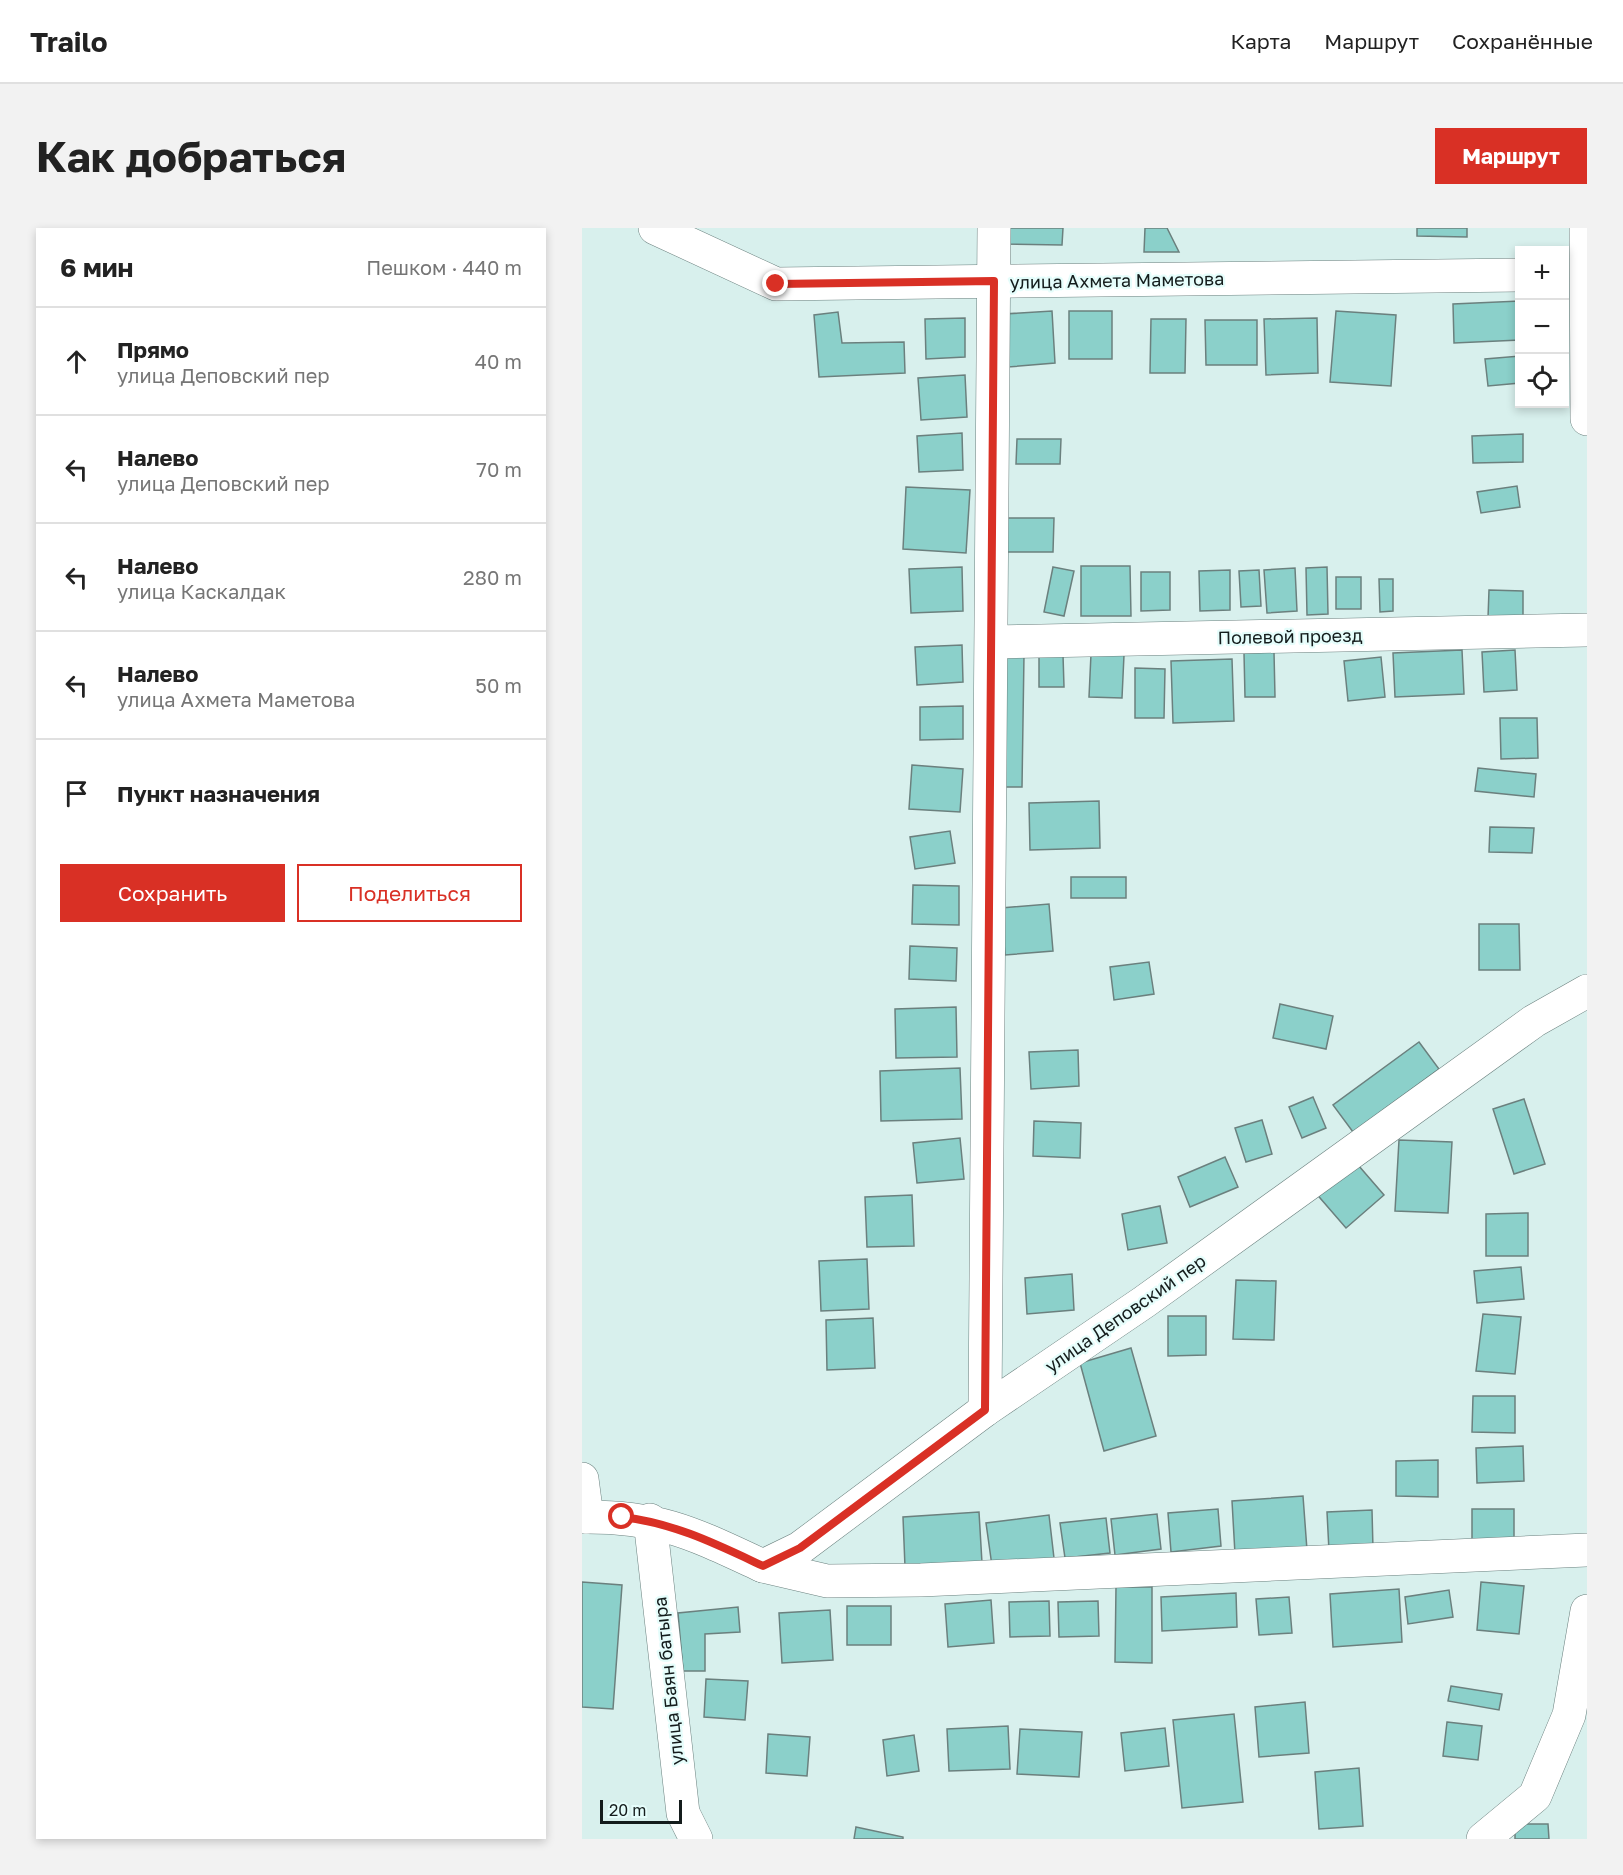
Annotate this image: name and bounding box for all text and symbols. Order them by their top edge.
text: Trailo [30,25,108,58]
text: Карта [1230,28,1291,54]
text: Маршрут [1324,28,1419,54]
text: Сохранённые [1452,28,1593,54]
button: Маршрут [1435,128,1587,184]
text: Как добраться [36,131,346,181]
map controls [1515,246,1569,408]
button: + [1515,246,1569,300]
text: 6 мин [60,252,133,283]
text: Пешком · 440 m [366,255,522,279]
street label: улица Ахмета Маметова [1010,267,1224,293]
route end [762,270,788,296]
button: − [1515,300,1569,354]
text: Прямо [117,336,189,363]
icon: ahead [60,345,93,378]
text: 40 m [475,349,522,373]
button: locate [1515,354,1569,408]
text: улица Деповский пер [117,363,330,387]
text: Налево [117,444,199,471]
icon: left [60,453,93,486]
text: 70 m [476,457,522,481]
text: улица Деповский пер [117,471,330,495]
text: Налево [117,552,199,579]
icon: left [60,561,93,594]
text: 280 m [463,565,522,589]
text: улица Каскалдак [117,579,286,603]
street label: Полевой проезд [1217,624,1363,648]
text: Налево [117,660,199,687]
icon: left [60,669,93,702]
text: 50 m [475,673,522,697]
text: улица Ахмета Маметова [117,687,355,711]
icon: arrive [60,777,93,810]
text: Пункт назначения [117,780,320,807]
button: Сохранить [60,864,285,922]
button: Поделиться [297,864,522,922]
street label: улица Деповский пер [1040,1249,1210,1377]
route start [608,1503,634,1529]
street label: улица Баян батыра [648,1596,688,1766]
scale bar [600,1797,682,1824]
text: 20 m [609,1800,646,1820]

